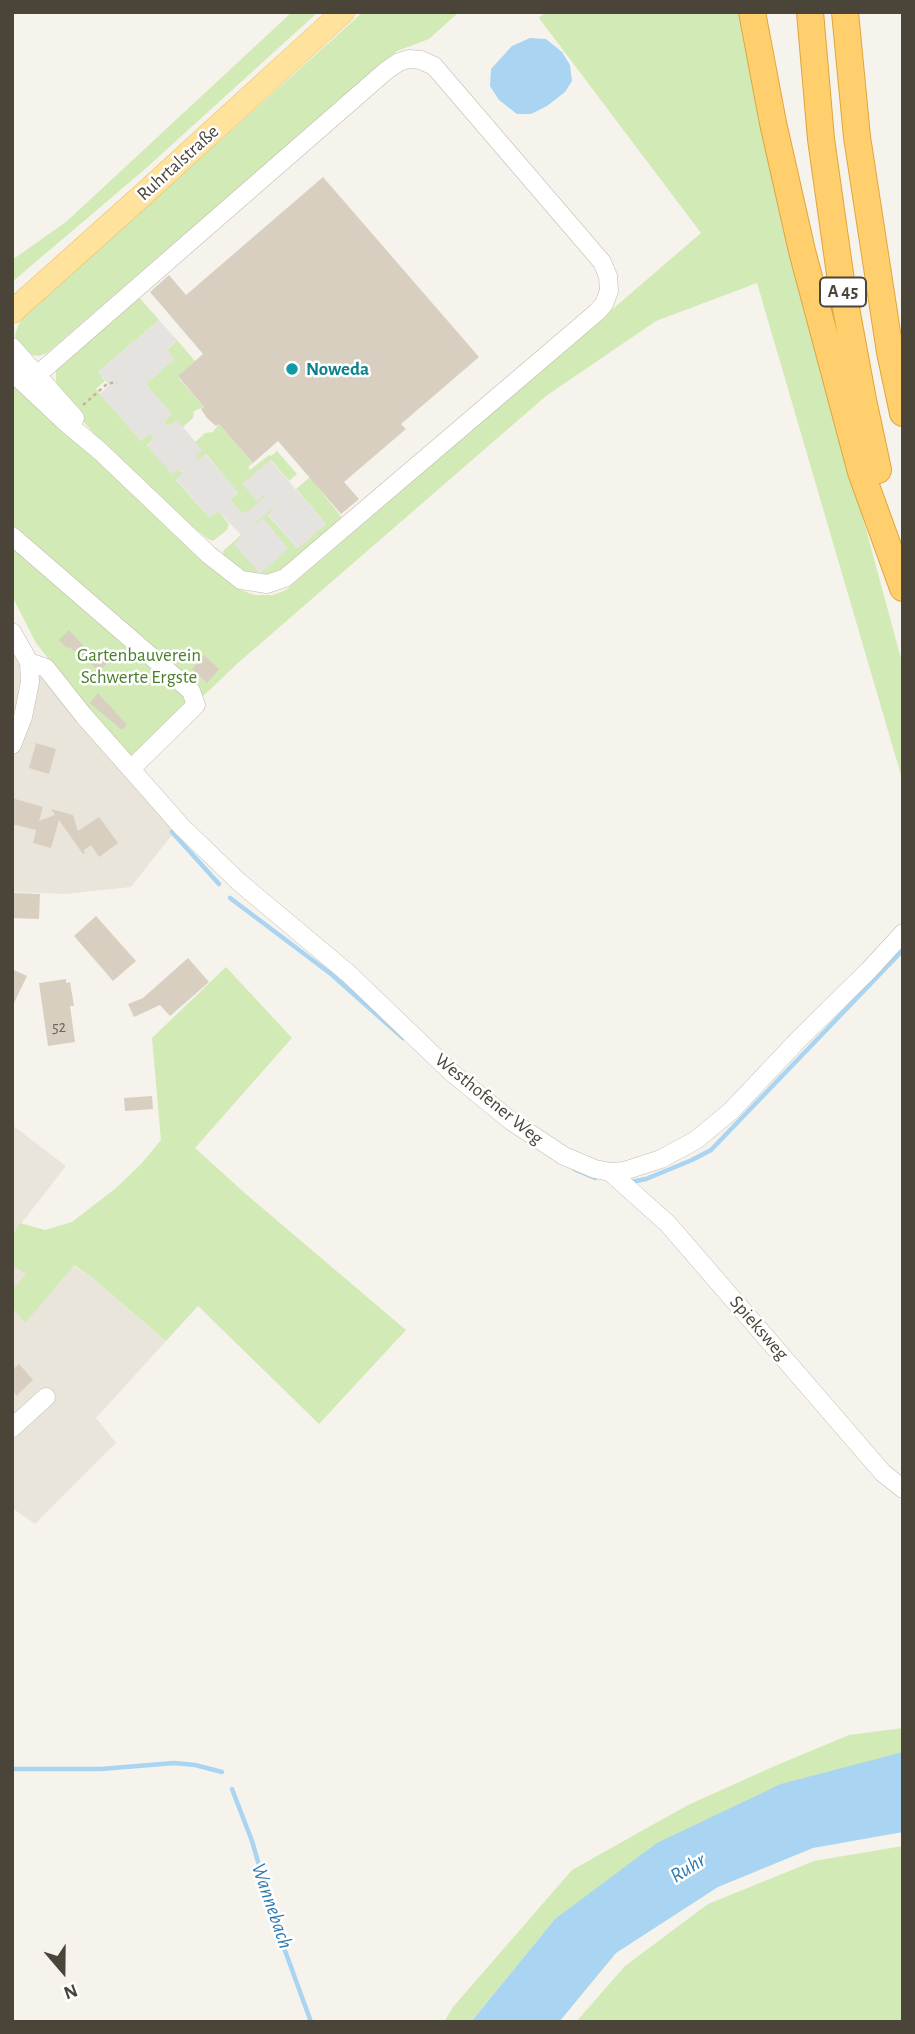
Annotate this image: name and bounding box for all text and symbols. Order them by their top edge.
street label: Ruhrtalstraße [132,120,224,206]
road number: A 45 [820,278,866,306]
place label: Noweda [306,358,369,380]
marker: Noweda [284,361,300,377]
park label: Gartenbauverein Schwerte Ergste [77,644,201,688]
house number: 52 [52,1017,66,1037]
street label: Westhofener Weg [430,1048,548,1150]
street label: Spieksweg [725,1291,793,1365]
water label: Ruhr [666,1847,710,1889]
water label: Wannebach [246,1860,298,1952]
north arrow [28,1936,98,2006]
text: N [61,1980,80,2002]

